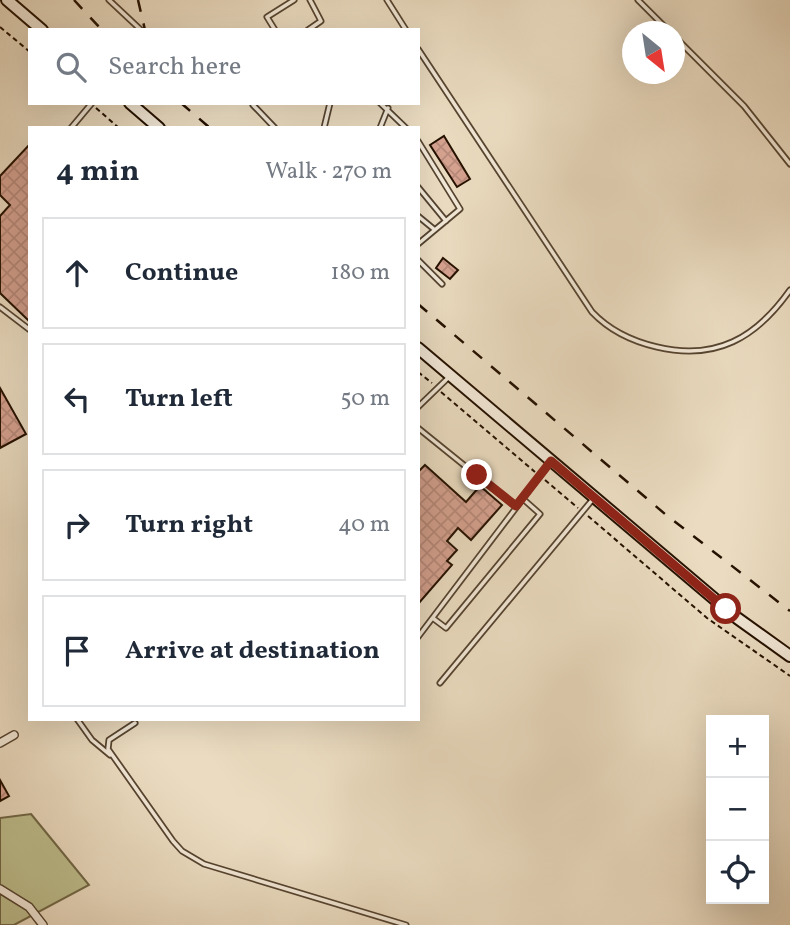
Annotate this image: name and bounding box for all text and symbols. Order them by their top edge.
north arrow [622,21,685,84]
search box [28,28,420,105]
icon: search [52,48,90,86]
text: Search here [108,49,241,85]
text: 4 min [56,151,140,193]
text: Walk · 270 m [265,156,392,188]
icon: ahead [58,254,96,292]
text: Continue [125,255,238,291]
text: 180 m [331,257,390,289]
icon: left [58,380,96,418]
text: Turn left [125,381,233,417]
text: 50 m [341,383,390,415]
route end [461,459,492,490]
icon: right [58,506,96,544]
text: Turn right [125,507,253,543]
text: 40 m [338,509,390,541]
route start [710,593,741,624]
icon: arrive [58,632,96,670]
text: Arrive at destination [125,633,380,669]
map controls [706,715,769,904]
button: + [706,715,769,778]
button: − [706,778,769,841]
button: locate [706,841,769,904]

